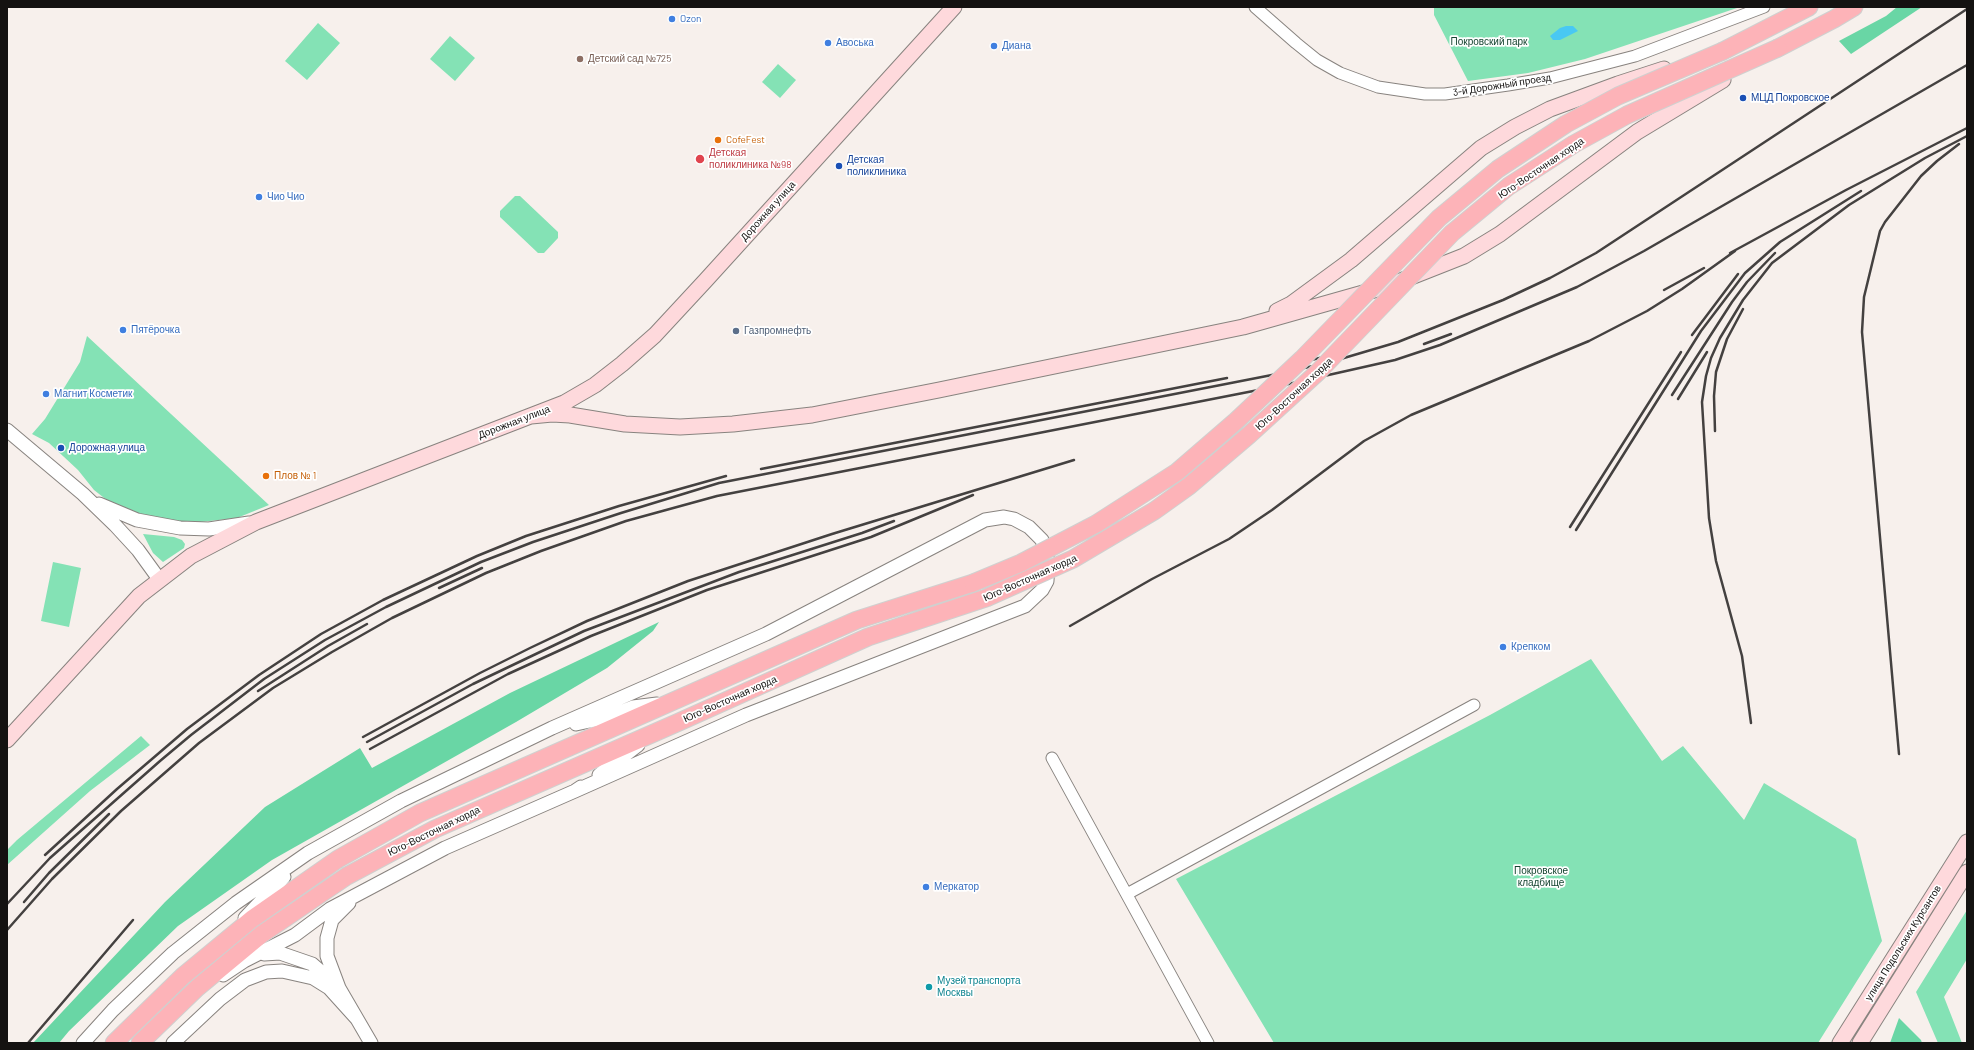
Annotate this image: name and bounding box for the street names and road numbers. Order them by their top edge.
street label: 3-й Дорожный проезд [1452,71,1552,99]
street label: Юго-Восточная хорда [1496,135,1586,201]
street label: Дорожная улица [738,179,798,243]
street label: Юго-Восточная хорда [1253,355,1335,433]
street label: Дорожная улица [476,403,552,441]
street label: Юго-Восточная хорда [981,552,1079,604]
street label: Юго-Восточная хорда [681,673,779,725]
street label: Юго-Восточная хорда [386,803,482,859]
street label: улица Подольских Курсантов [1862,883,1944,1003]

